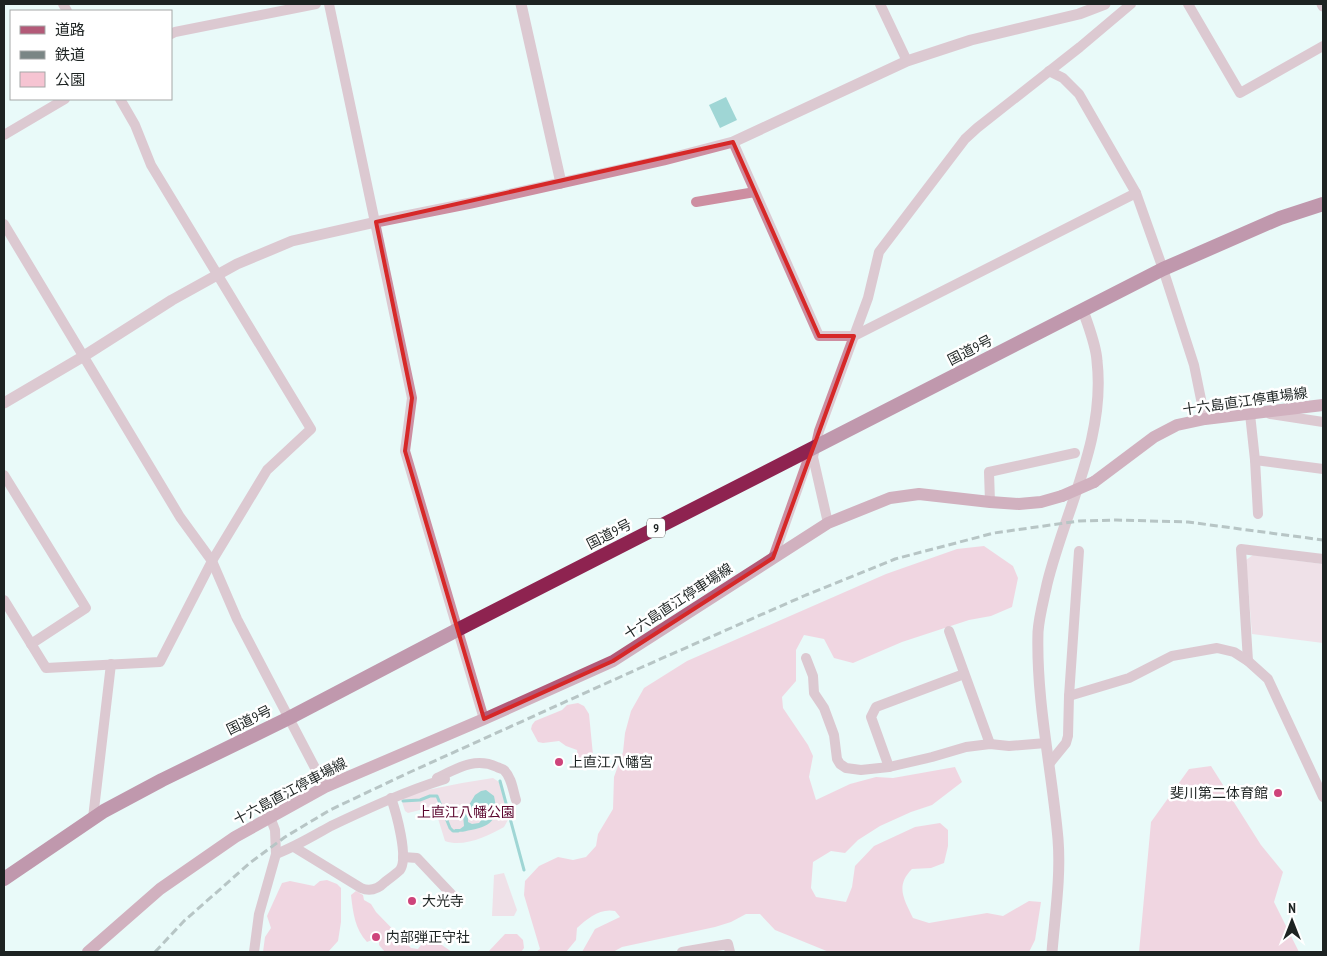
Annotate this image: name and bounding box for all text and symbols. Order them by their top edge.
legend [10,10,172,100]
text: 道路 [55,20,85,39]
text: 鉄道 [55,45,85,64]
text: 公園 [55,70,85,89]
street label: 国道9号 [944,331,996,369]
street label: 十六島直江停車場線 [1181,383,1309,419]
street label: 国道9号 [583,515,635,553]
road number: 9 [647,518,665,538]
street label: 十六島直江停車場線 [620,559,736,643]
street label: 国道9号 [223,701,275,739]
street label: 十六島直江停車場線 [230,753,350,829]
place label: 上直江八幡宮 [569,753,653,771]
marker: 上直江八幡宮 [553,756,565,768]
place label: 斐川第二体育館 [1170,784,1268,802]
marker: 斐川第二体育館 [1272,787,1284,799]
park label: 上直江八幡公園 [417,803,515,821]
place label: 大光寺 [422,892,464,910]
marker: 大光寺 [406,895,418,907]
north arrow [1267,896,1317,946]
text: N [1288,899,1296,917]
place label: 内部弾正守社 [386,928,470,946]
marker: 内部弾正守社 [370,931,382,943]

